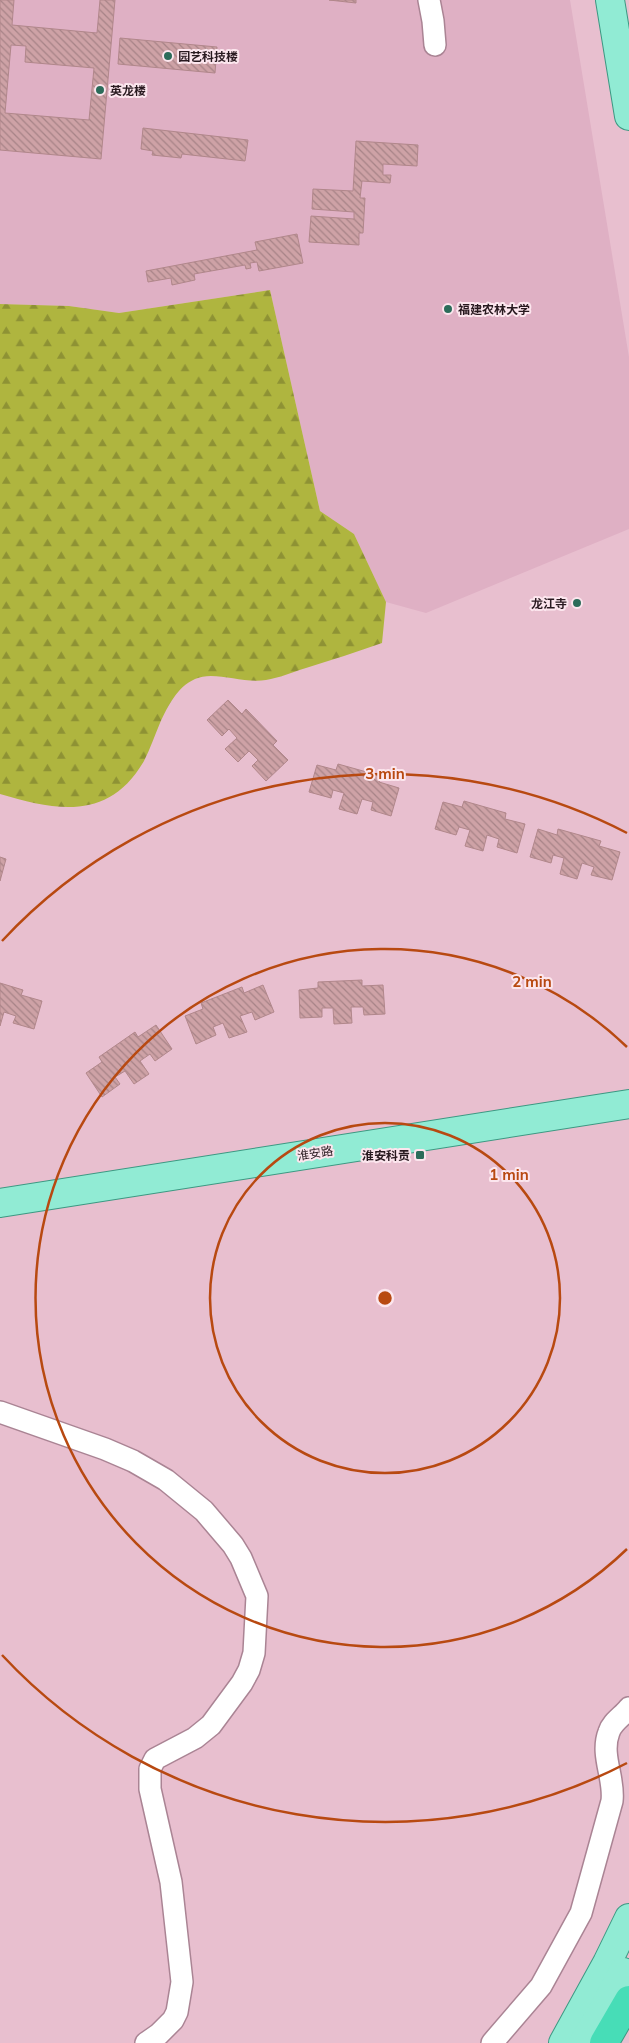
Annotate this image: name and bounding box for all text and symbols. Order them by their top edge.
place label: 园艺科技楼 [178,49,238,64]
marker: 园艺科技楼 [162,50,174,62]
place label: 英龙楼 [110,83,146,98]
marker: 英龙楼 [94,84,106,96]
place label: 福建农林大学 [458,302,530,317]
marker: 福建农林大学 [442,303,454,315]
place label: 龙江寺 [531,596,567,611]
marker: 龙江寺 [571,597,583,609]
text: 3 min [365,764,405,783]
text: 2 min [512,972,552,991]
street label: 淮安路 [296,1143,334,1163]
place label: 淮安科贡 [362,1148,410,1163]
marker: 淮安科贡 [414,1149,426,1161]
text: 1 min [489,1165,529,1184]
centre of rings [376,1289,394,1307]

